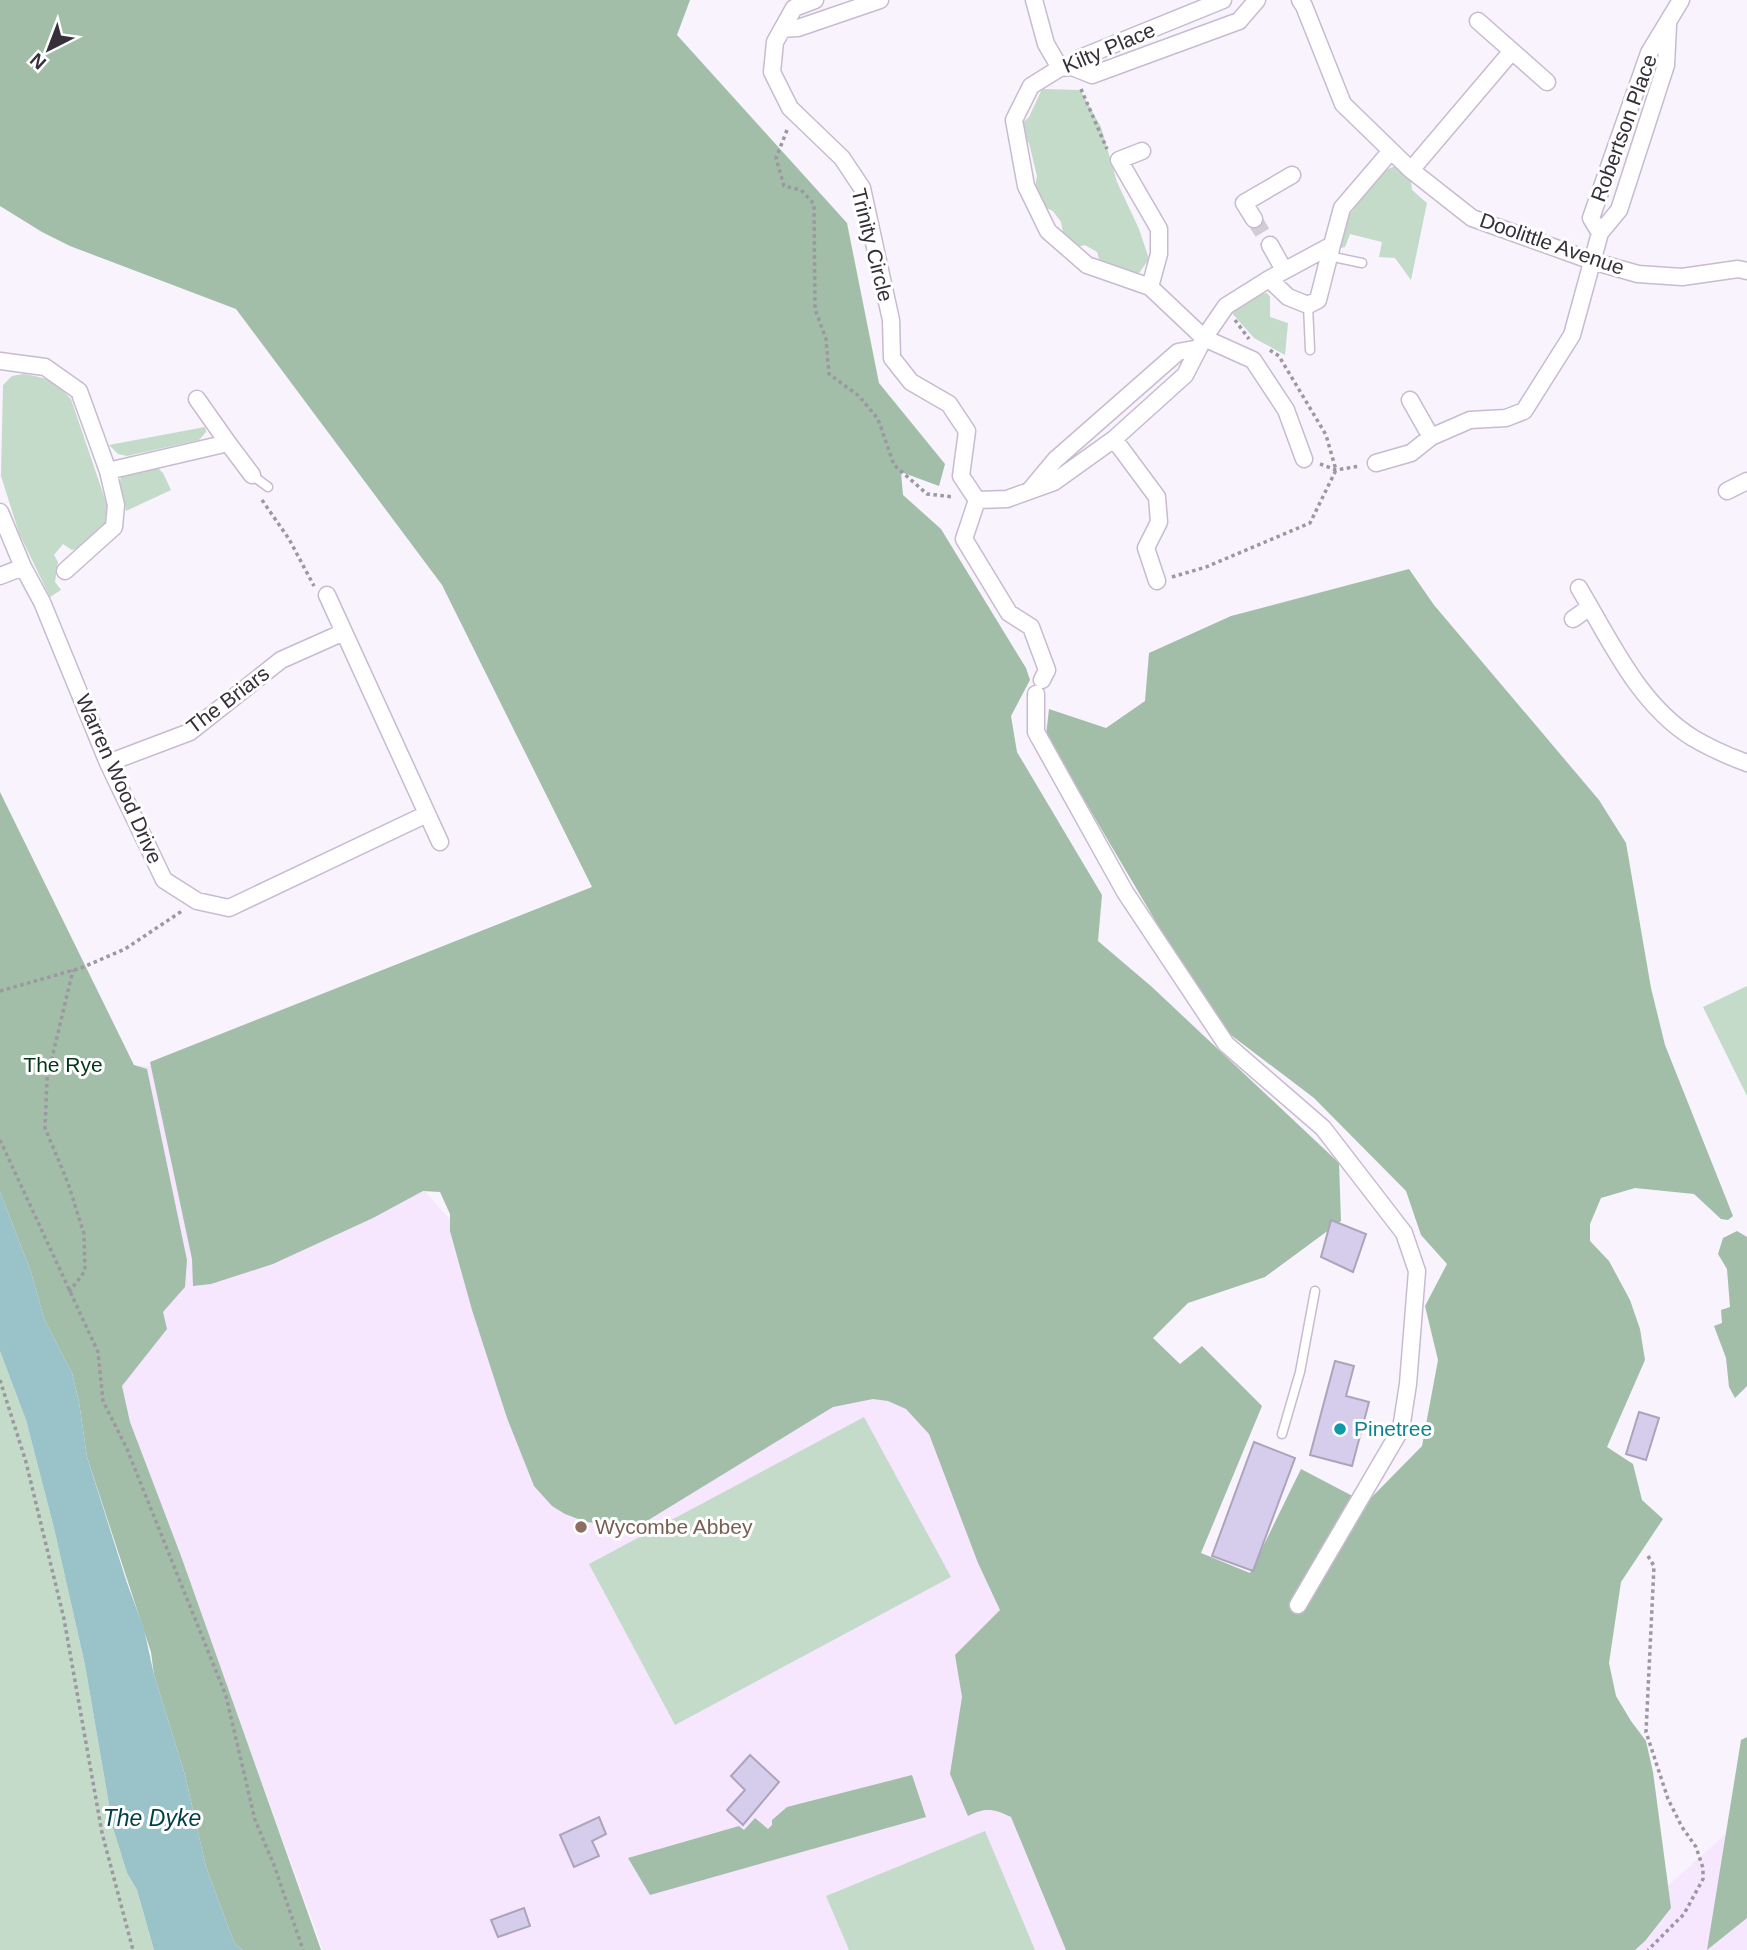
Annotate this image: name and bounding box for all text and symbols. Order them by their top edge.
north arrow [14,14,84,84]
street label: Kilty Place [1059,18,1158,77]
text: N [26,49,50,74]
street label: Robertson Place [1586,51,1661,205]
street label: Trinity Circle [847,186,898,304]
street label: Doolittle Avenue [1477,208,1627,279]
street label: The Briars [182,661,273,738]
street label: Warren Wood Drive [72,690,167,867]
park label: The Rye [23,1053,103,1076]
place label: Pinetree [1354,1417,1432,1440]
marker: Pinetree [1332,1421,1348,1437]
place label: Wycombe Abbey [595,1515,753,1538]
marker: Wycombe Abbey [573,1519,589,1535]
water label: The Dyke [103,1805,201,1831]

